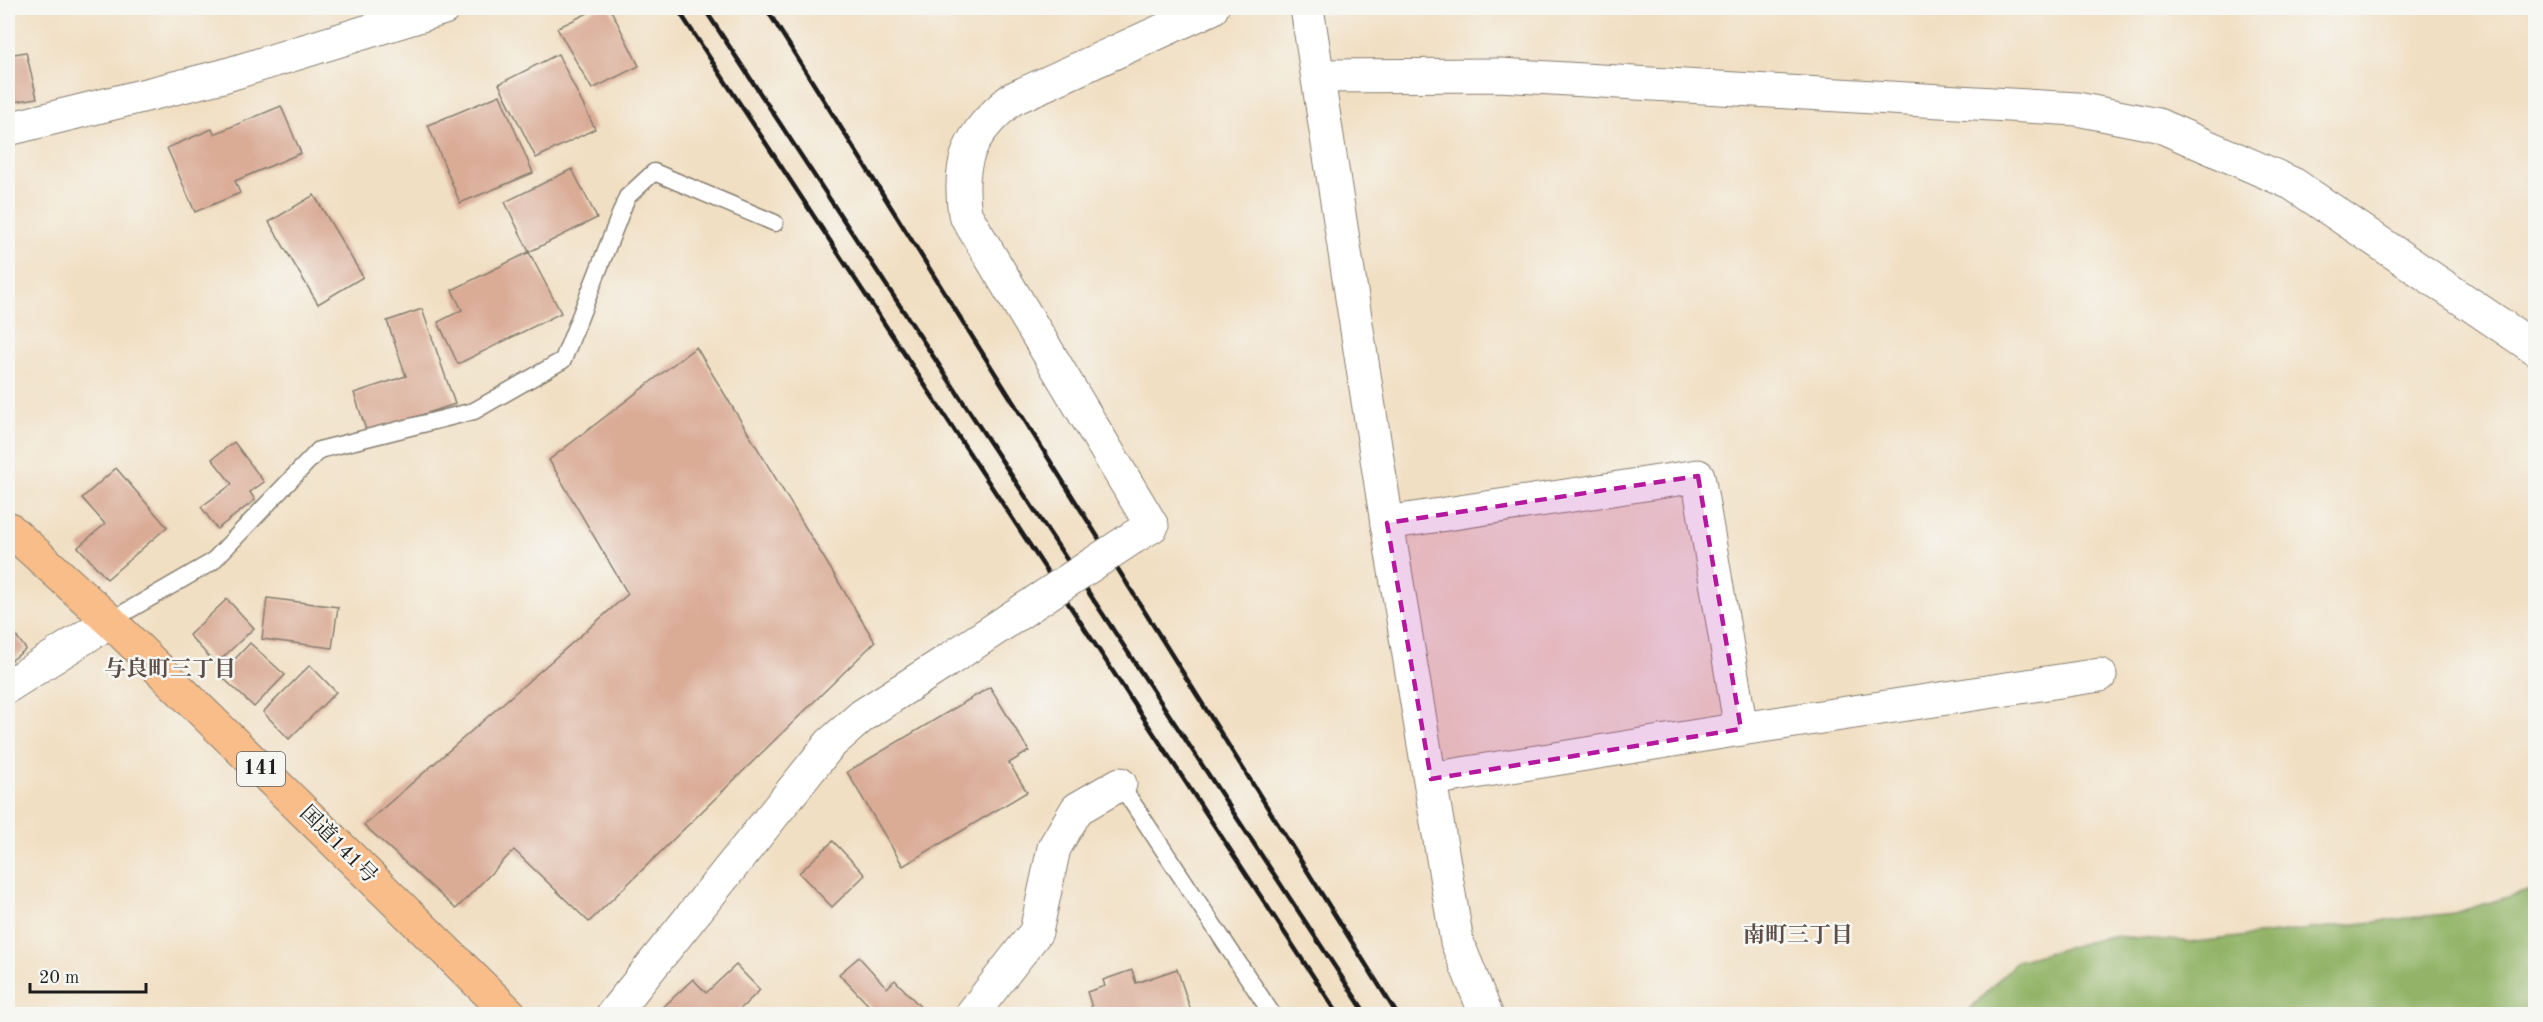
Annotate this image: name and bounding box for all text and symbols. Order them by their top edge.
district label: 与良町三丁目 [104,657,236,681]
road number: 141 [237,752,285,786]
street label: 国道141号 [295,801,382,888]
district label: 南町三丁目 [1743,923,1853,947]
scale bar [30,956,146,994]
text: 20 m [39,969,79,987]

